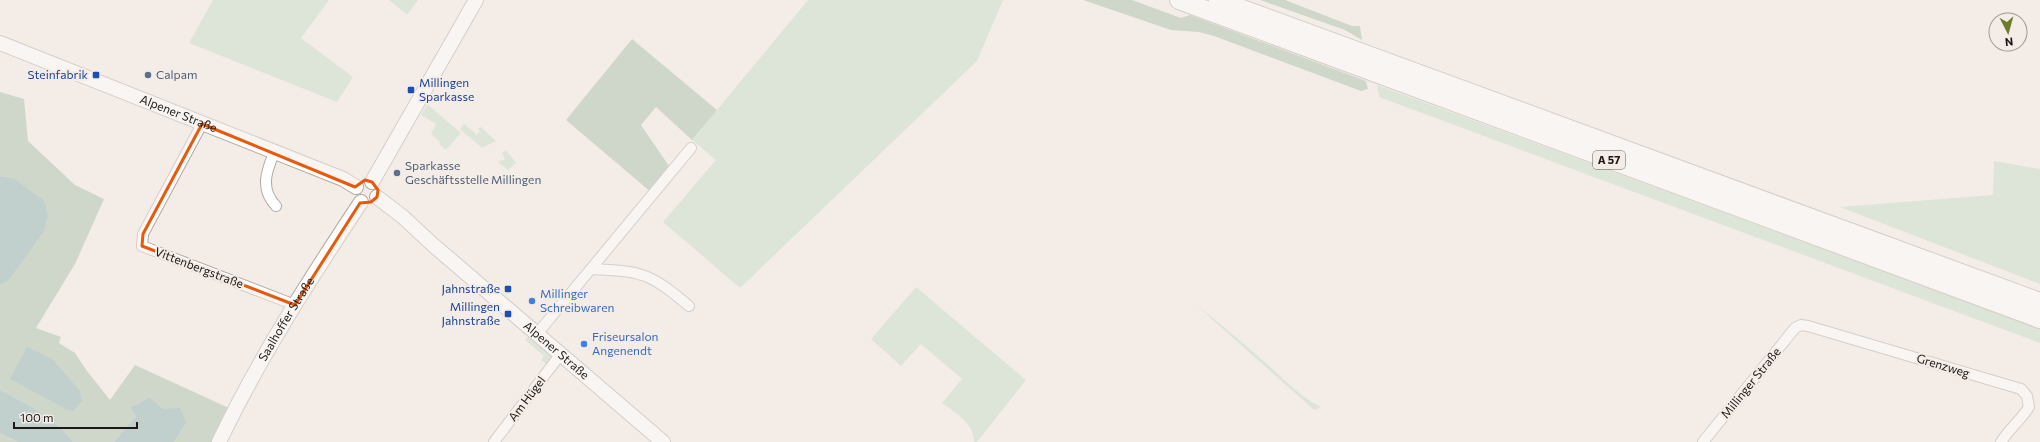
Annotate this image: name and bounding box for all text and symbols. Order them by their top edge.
north arrow [1988,12,2028,52]
text: N [2004,36,2014,49]
place label: Steinfabrik [28,67,88,81]
place label: Calpam [156,67,197,81]
marker: Steinfabrik [91,70,101,80]
marker: Calpam [143,70,153,80]
place label: Millingen Sparkasse [419,75,474,103]
marker: Millingen Sparkasse [406,85,416,95]
street label: Alpener Straße [138,91,219,134]
road number: A 57 [1593,151,1625,169]
place label: Sparkasse Geschäftsstelle Millingen [405,158,541,186]
marker: Sparkasse Geschäftsstelle Millingen [392,168,402,178]
street label: Vittenbergstraße [153,244,246,290]
street label: Saalhoffer Straße [255,274,316,363]
place label: Jahnstraße [442,281,500,296]
marker: Jahnstraße [503,284,513,294]
place label: Millinger Schreibwaren [540,286,614,314]
marker: Millinger Schreibwaren [527,296,537,306]
place label: Millingen Jahnstraße [442,299,500,328]
marker: Millingen Jahnstraße [503,309,513,319]
street label: Alpener Straße [521,318,592,382]
place label: Friseursalon Angenendt [592,329,659,357]
marker: Friseursalon Angenendt [579,339,589,349]
street label: Millinger Straße [1717,344,1783,421]
street label: Grenzweg [1915,350,1972,380]
street label: Am Hügel [505,373,548,424]
scale bar [14,404,137,430]
text: 100 m [20,410,54,424]

